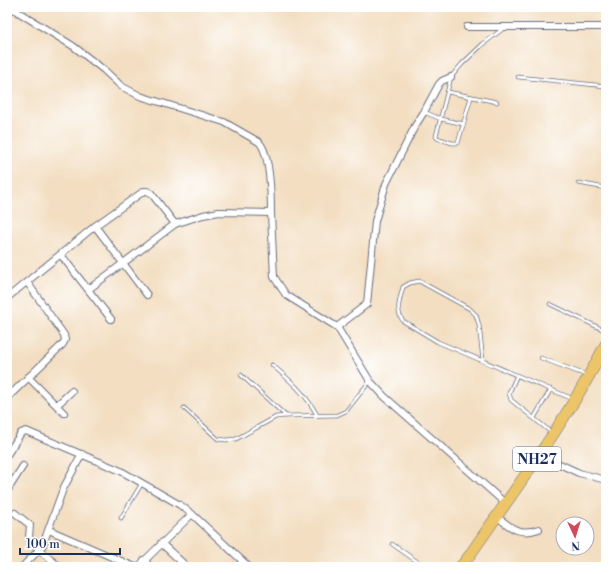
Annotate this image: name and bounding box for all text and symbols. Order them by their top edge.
road number: NH27 [513,447,561,471]
north arrow [555,516,595,556]
scale bar [20,530,120,556]
text: 100 m [26,537,60,552]
text: N [571,538,580,552]

